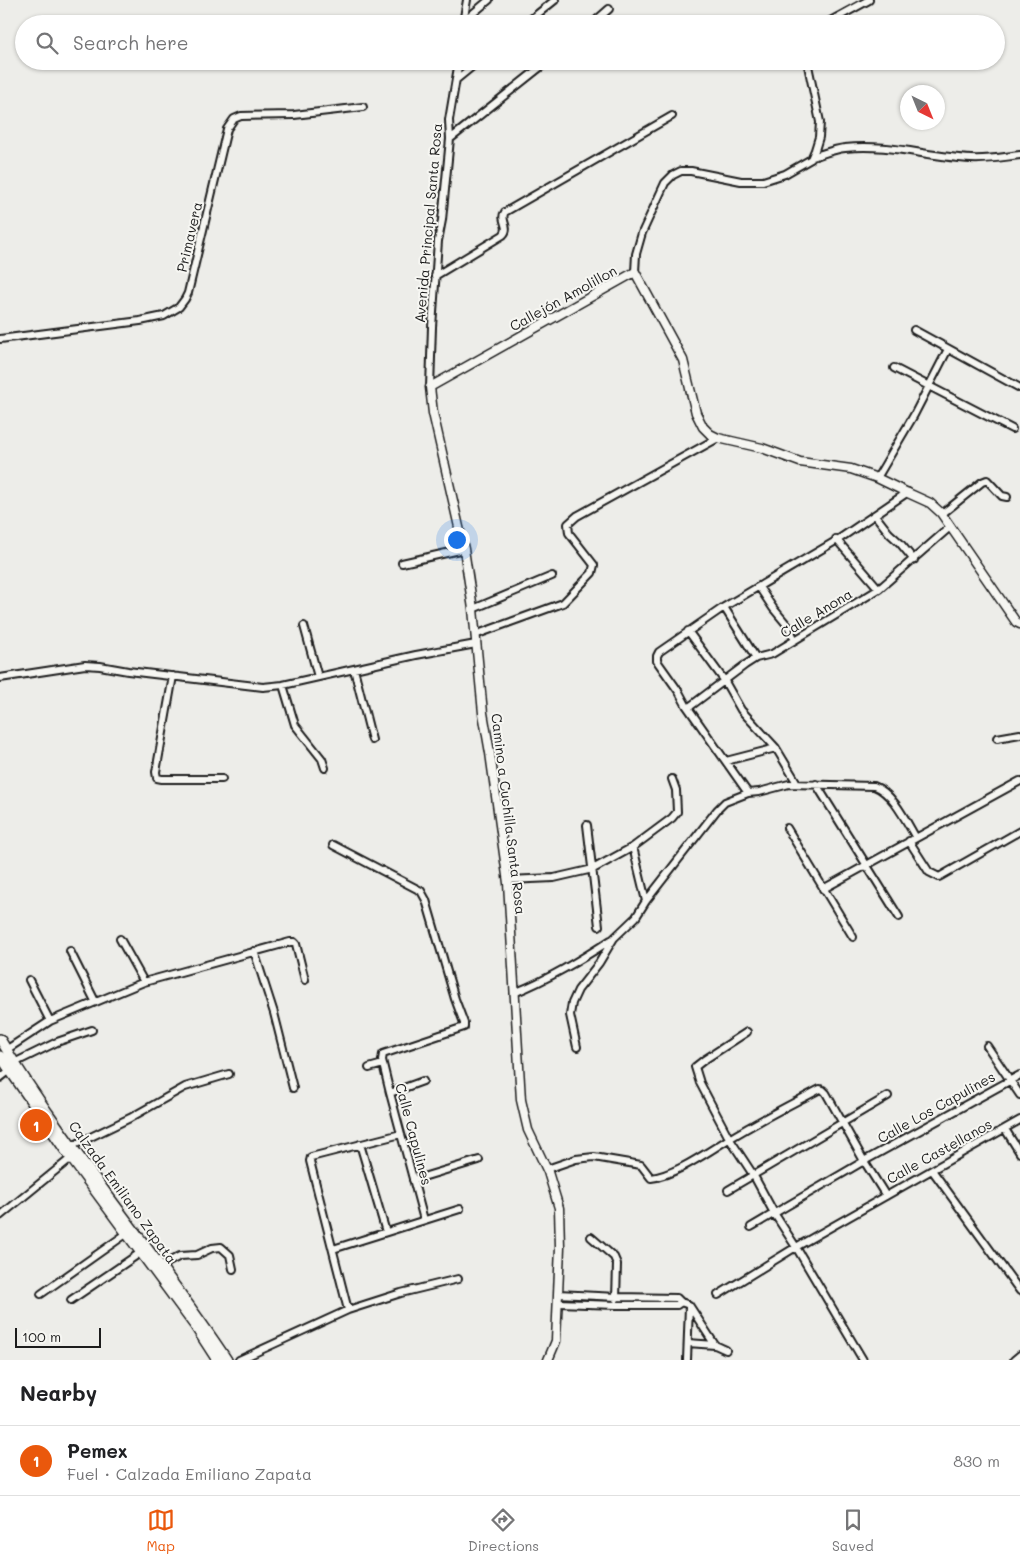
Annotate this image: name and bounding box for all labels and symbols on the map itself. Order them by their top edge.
north arrow [900,85,945,130]
street label: Avenida Principal Santa Rosa [410,122,446,324]
street label: Primavera [172,200,206,274]
street label: Callejón Amolillon [506,261,620,335]
your location [444,527,470,553]
street label: Calle Anona [776,584,856,642]
street label: Camino a Cuchilla Santa Rosa [487,712,531,916]
street label: Calle Los Capulines [874,1067,998,1147]
street label: Calle Capulines [391,1081,437,1187]
pin: 1 [20,1106,52,1144]
street label: Calle Castellanos [883,1114,995,1188]
street label: Calzada Emiliano Zapata [65,1117,181,1267]
scale bar [15,1325,101,1348]

